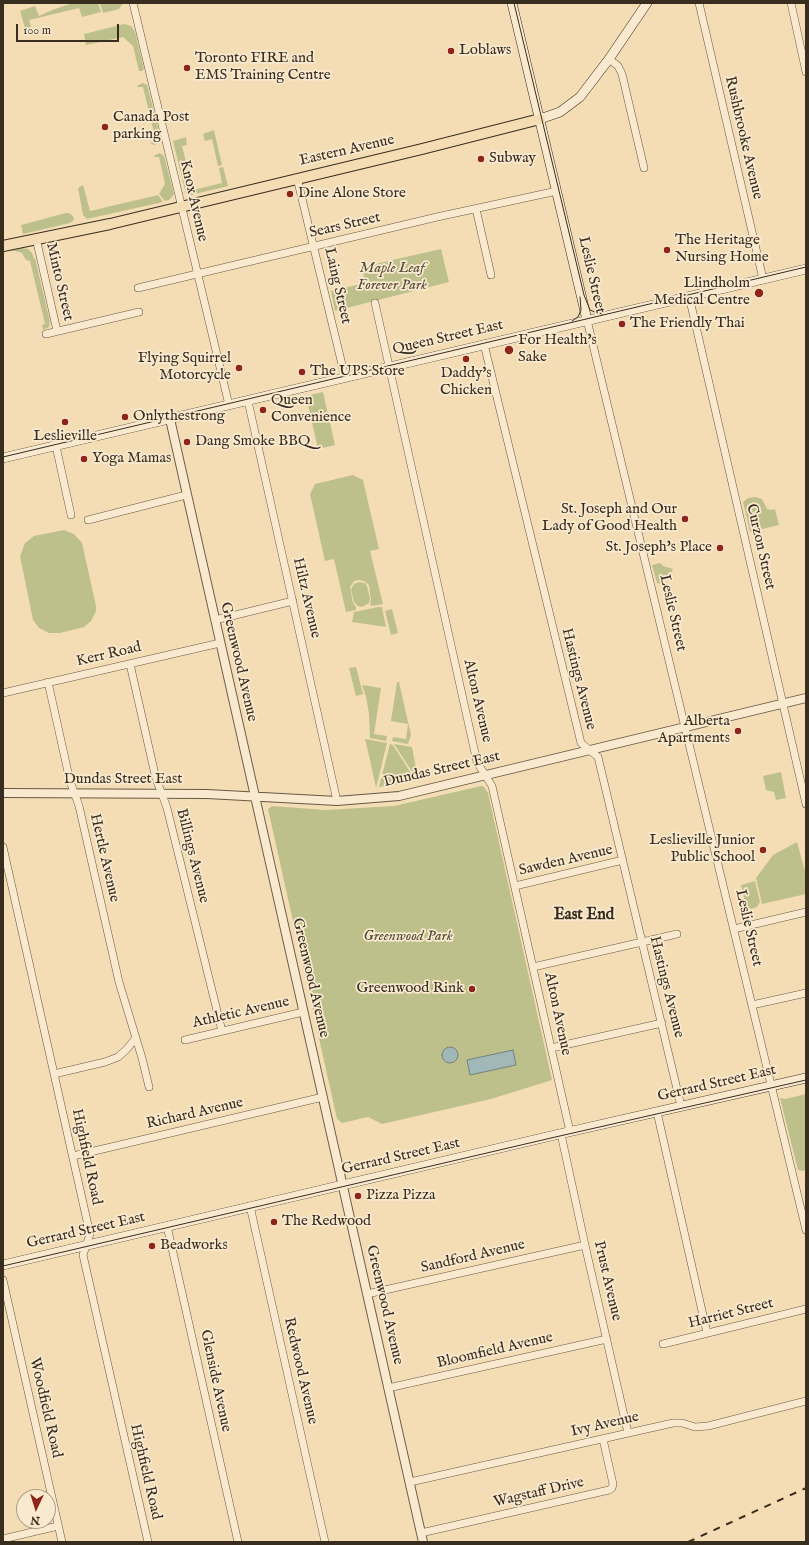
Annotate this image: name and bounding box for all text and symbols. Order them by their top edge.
scale bar [18,16,121,42]
text: 100 m [23,23,51,38]
place label: Loblaws [459,42,511,60]
marker: Loblaws [446,46,456,56]
place label: Toronto FIRE and EMS Training Centre [195,50,331,85]
marker: Toronto FIRE and EMS Training Centre [182,63,192,73]
street label: Rushbrooke Avenue [720,75,766,201]
place label: Canada Post parking [113,109,189,144]
marker: Canada Post parking [100,122,110,132]
street label: Eastern Avenue [298,131,396,171]
place label: Subway [489,150,536,168]
marker: Subway [476,154,486,164]
street label: Knox Avenue [175,158,211,244]
place label: Dine Alone Store [298,185,406,203]
marker: Dine Alone Store [285,189,295,199]
street label: Sears Street [308,209,382,243]
place label: The Heritage Nursing Home [675,232,769,267]
street label: Leslie Street [573,235,609,315]
street label: Minto Street [41,241,77,323]
marker: The Heritage Nursing Home [662,245,672,255]
street label: Laing Street [319,246,355,326]
park label: Maple Leaf Forever Park [357,260,427,295]
place label: Llindholm Medical Centre [654,275,750,310]
marker: Llindholm Medical Centre [753,287,765,299]
place label: The Friendly Thai [630,315,745,333]
street label: Queen Street East [391,317,505,359]
marker: The Friendly Thai [617,319,627,329]
place label: For Health's Sake [518,332,597,367]
marker: For Health's Sake [503,344,515,356]
place label: Flying Squirrel Motorcycle [138,350,231,385]
marker: Daddy's Chicken [461,354,471,364]
marker: Flying Squirrel Motorcycle [234,363,244,373]
place label: The UPS Store [310,363,405,381]
place label: Daddy's Chicken [440,365,492,400]
marker: The UPS Store [297,367,307,377]
place label: Queen Convenience [271,392,351,427]
marker: Queen Convenience [258,405,268,415]
place label: Onlythestrong [133,408,225,426]
marker: Onlythestrong [120,412,130,422]
marker: Leslieville [60,417,70,427]
place label: Leslieville [33,428,97,446]
place label: Dang Smoke BBQ [195,433,310,451]
marker: Dang Smoke BBQ [182,437,192,447]
place label: Yoga Mamas [92,450,171,468]
marker: Yoga Mamas [79,454,89,464]
place label: St. Joseph and Our Lady of Good Health [542,501,677,536]
street label: Curzon Street [741,502,779,592]
marker: St. Joseph and Our Lady of Good Health [680,514,690,524]
place label: St. Joseph's Place [606,539,712,557]
marker: St. Joseph's Place [715,543,725,553]
street label: Hiltz Avenue [288,556,324,640]
street label: Leslie Street [654,573,690,653]
street label: Greenwood Avenue [216,601,260,723]
street label: Hastings Avenue [557,626,599,732]
street label: Kerr Road [75,639,143,671]
street label: Alton Avenue [459,658,495,744]
place label: Alberta Apartments [658,713,730,748]
marker: Alberta Apartments [733,726,743,736]
street label: Dundas Street East [382,748,502,792]
street label: Dundas Street East [64,771,182,789]
street label: Billings Avenue [172,807,212,905]
street label: Hertle Avenue [85,812,123,904]
place label: Leslieville Junior Public School [649,832,755,867]
street label: Sawden Avenue [517,841,615,881]
marker: Leslieville Junior Public School [758,845,768,855]
street label: Leslie Street [730,888,766,968]
district label: East End [554,906,614,926]
street label: Greenwood Avenue [288,917,332,1039]
park label: Greenwood Park [363,928,453,946]
street label: Hastings Avenue [645,934,687,1040]
street label: Alton Avenue [539,971,575,1057]
place label: Greenwood Rink [356,980,464,998]
marker: Greenwood Rink [467,984,477,994]
street label: Athletic Avenue [191,993,291,1033]
street label: Gerrard Street East [656,1062,778,1106]
street label: Richard Avenue [145,1094,245,1134]
street label: Highfield Road [67,1107,105,1207]
street label: Gerrard Street East [340,1135,462,1179]
place label: Pizza Pizza [366,1187,435,1205]
marker: Pizza Pizza [353,1191,363,1201]
street label: Gerrard Street East [25,1209,147,1253]
place label: The Redwood [282,1213,371,1231]
marker: The Redwood [269,1217,279,1227]
street label: Sandford Avenue [419,1236,527,1278]
place label: Beadworks [160,1237,228,1255]
street label: Prust Avenue [589,1239,625,1323]
marker: Beadworks [147,1241,157,1251]
street label: Greenwood Avenue [362,1244,406,1366]
street label: Harriet Street [687,1295,775,1333]
street label: Redwood Avenue [279,1316,321,1426]
street label: Glenside Avenue [195,1328,235,1434]
street label: Bloomfield Avenue [435,1329,555,1373]
street label: Woodfield Road [25,1356,65,1460]
street label: Ivy Avenue [569,1408,641,1442]
street label: Highfield Road [125,1422,165,1522]
street label: Wagstaff Drive [492,1474,586,1512]
north arrow [16,1489,56,1529]
text: N [30,1513,40,1527]

